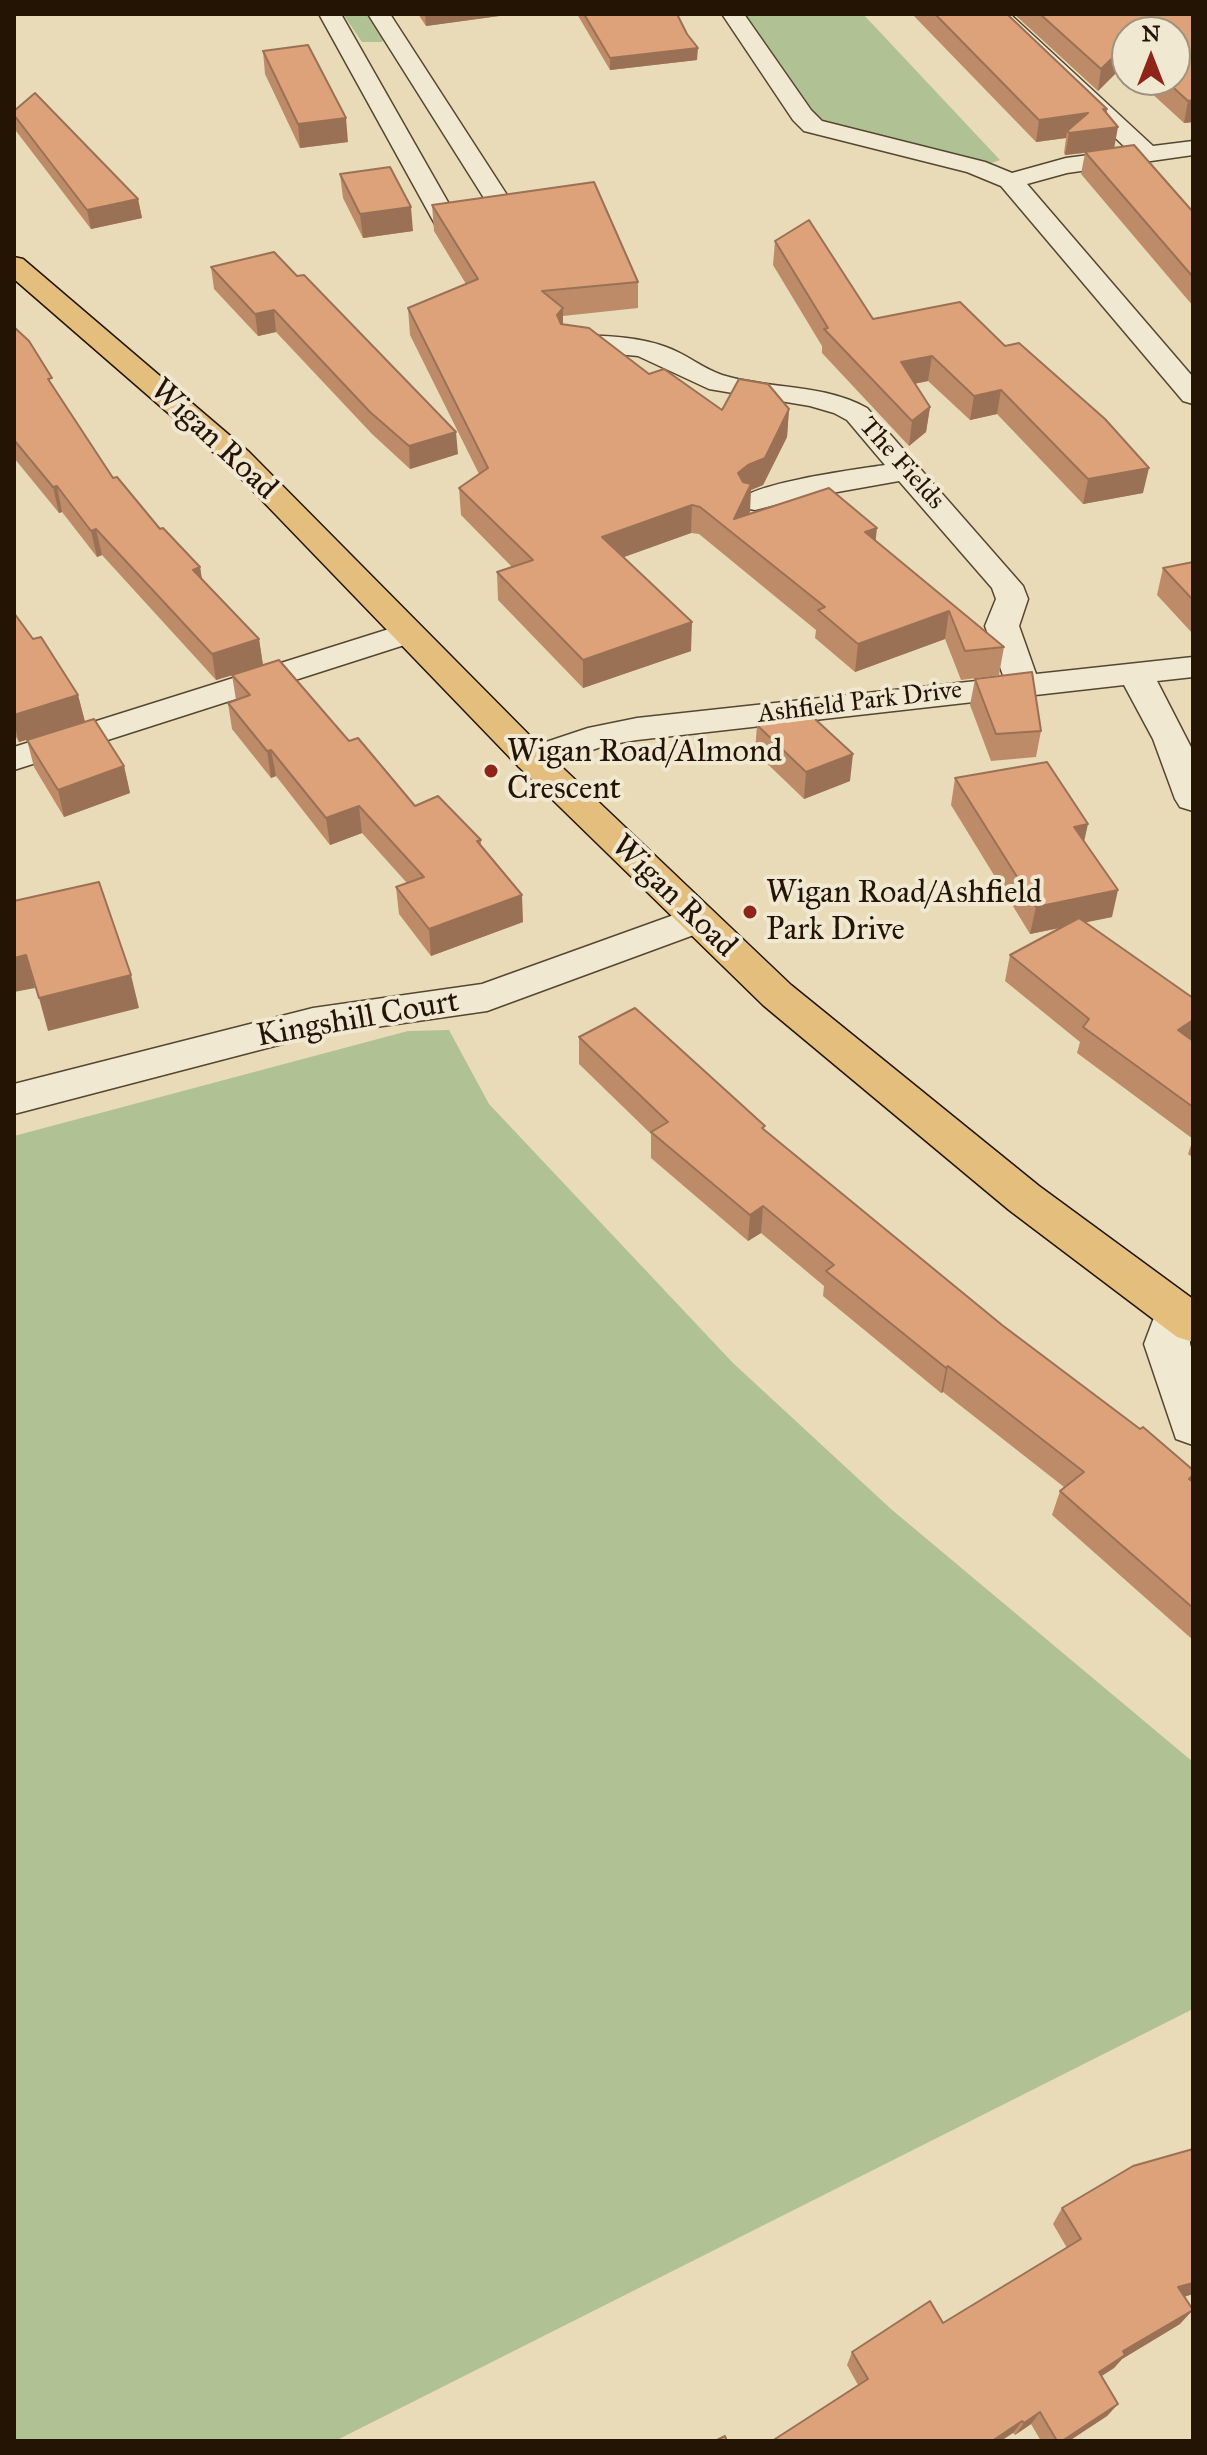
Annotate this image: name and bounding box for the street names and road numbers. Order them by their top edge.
street label: Wigan Road [141,371,285,509]
street label: The Fields [852,412,950,516]
street label: Ashfield Park Drive [756,675,964,731]
street label: Wigan Road [602,828,744,966]
street label: Kingshill Court [254,983,462,1057]

